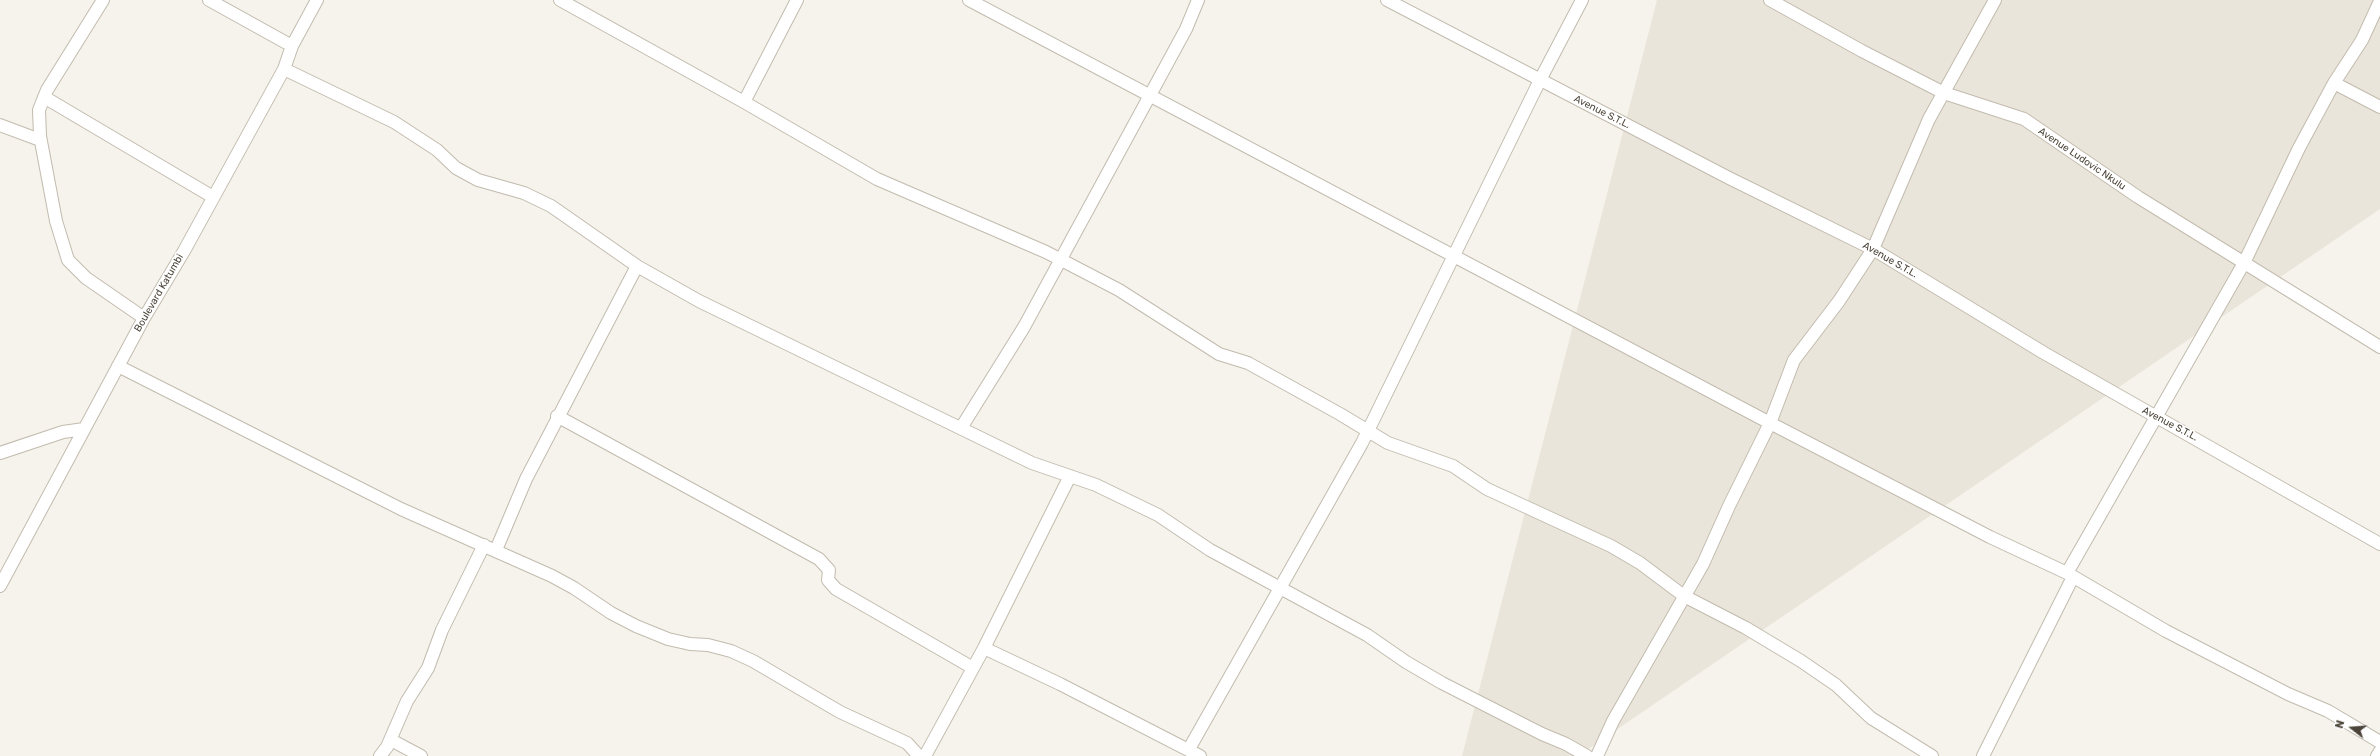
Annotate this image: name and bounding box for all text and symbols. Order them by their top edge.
street label: Avenue S.T.L. [1572,93,1632,131]
street label: Avenue Ludovic Nkulu [2036,125,2128,193]
street label: Avenue S.T.L. [1860,239,1920,281]
street label: Boulevard Katumbi [132,252,186,334]
street label: Avenue S.T.L. [2140,404,2200,444]
north arrow [2332,708,2372,748]
text: N [2333,719,2347,730]

